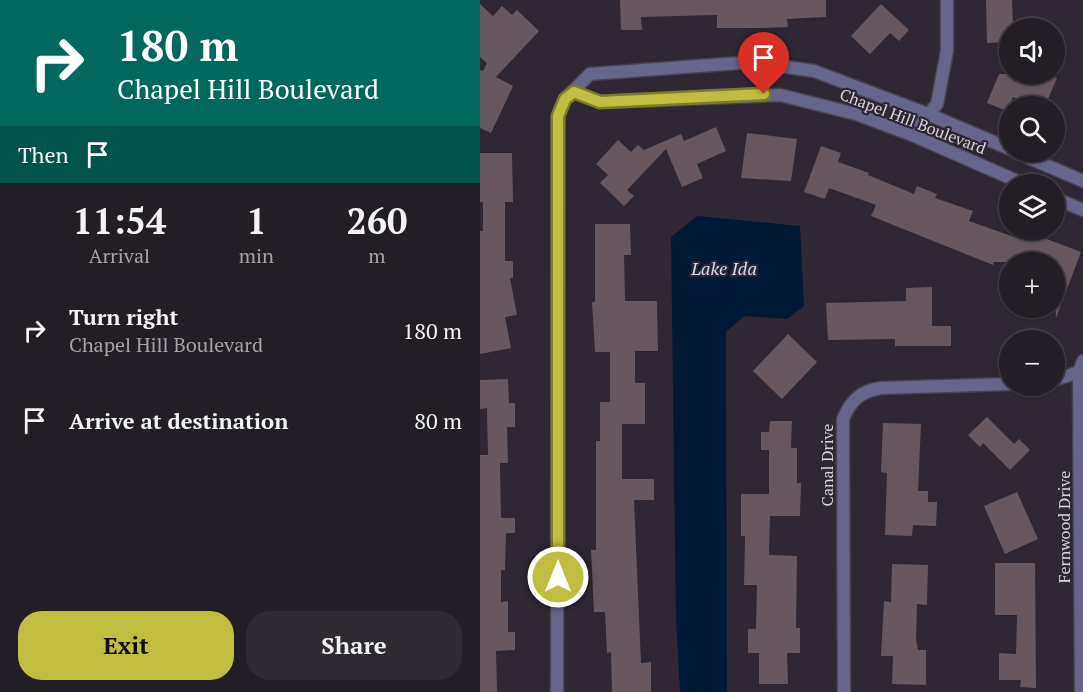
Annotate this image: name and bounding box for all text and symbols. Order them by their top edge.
text: 180 m [117,17,238,73]
map controls [999,18,1065,396]
button: sound [999,18,1065,84]
icon: right [18,24,96,102]
pin [738,32,789,94]
icon: arrive [747,41,780,74]
text: Chapel Hill Boulevard [117,71,379,107]
street label: Chapel Hill Boulevard [837,83,990,159]
button: search [999,96,1065,162]
icon: arrive [81,138,114,171]
text: Then [18,140,69,169]
button: layers [999,174,1065,240]
text: 11:54 [73,197,166,244]
text: 1 [246,197,267,244]
text: 260 [346,197,407,244]
text: Arrival [89,242,150,269]
text: min [239,242,274,269]
text: m [368,242,386,269]
button: + [999,252,1065,318]
water label: Lake Ida [690,256,757,280]
text: Turn right [69,302,178,331]
icon: right [18,314,51,347]
text: 180 m [402,316,462,345]
button: − [999,330,1065,396]
text: Chapel Hill Boulevard [69,331,263,358]
icon: arrive [18,404,51,437]
text: Arrive at destination [69,406,288,435]
text: 80 m [414,406,462,435]
street label: Canal Drive [816,424,838,506]
street label: Fernwood Drive [1053,471,1075,583]
position arrow [526,545,590,609]
button: Exit [18,611,234,680]
button: Share [246,611,462,680]

